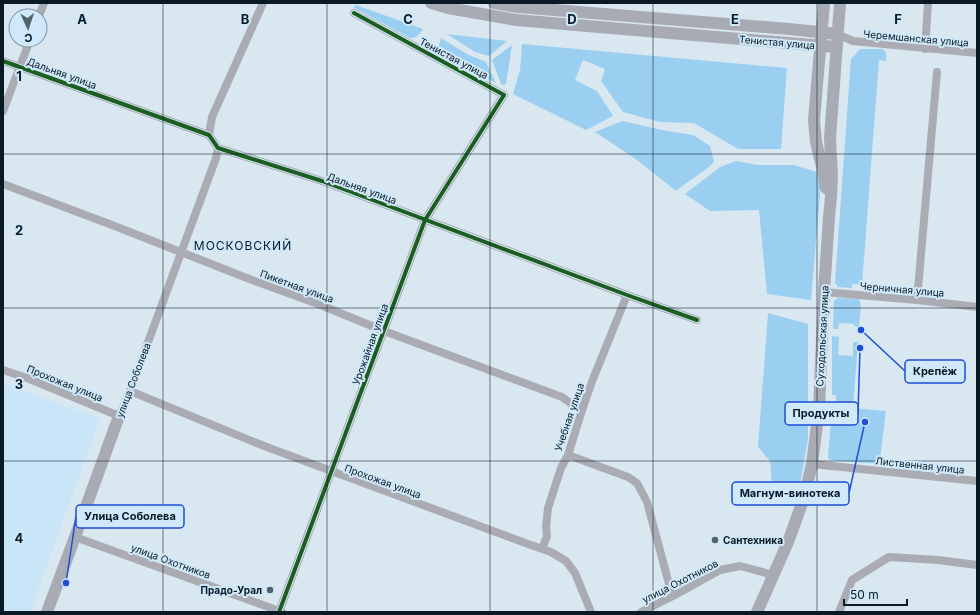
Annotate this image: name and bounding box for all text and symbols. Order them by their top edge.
north arrow [8,8,48,48]
text: A [77,11,87,27]
text: B [241,11,250,27]
text: C [403,11,413,27]
text: D [567,11,577,27]
text: E [731,11,739,27]
text: F [894,11,902,27]
street label: Черемшанская улица [863,27,969,49]
text: С [24,31,33,45]
street label: Тенистая улица [739,33,815,51]
street label: Тенистая улица [418,35,490,81]
street label: Дальняя улица [25,55,99,91]
text: 1 [16,68,22,84]
street label: Дальняя улица [325,170,399,206]
text: 2 [15,222,23,238]
district label: МОСКОВСКИЙ [194,238,292,253]
street label: Пикетная улица [259,267,335,305]
street label: Черничная улица [859,279,945,299]
street label: Суходольская улица [813,285,831,387]
street label: Урожайная улица [350,302,390,386]
street label: улица Соболева [113,341,153,419]
callout: Крепёж [905,360,965,383]
street label: Прохожая улица [25,362,105,404]
text: Крепёж [913,364,957,378]
text: 3 [15,376,23,392]
street label: Учебная улица [552,381,586,453]
callout: Продукты [785,402,858,425]
text: Продукты [793,406,850,420]
street label: Лиственная улица [875,454,965,476]
street label: Прохожая улица [343,462,423,500]
callout: Магнум-винотека [732,482,849,505]
text: Магнум-винотека [740,486,840,500]
callout: Улица Соболева [76,505,184,528]
text: Улица Соболева [84,509,176,523]
text: 4 [15,530,24,546]
place label: Сантехника [723,534,783,546]
marker: Сантехника [710,535,720,545]
street label: улица Охотников [130,541,213,581]
street label: улица Охотников [640,557,720,605]
scale bar [844,581,907,607]
place label: Прадо-Урал [200,584,262,596]
marker: Прадо-Урал [265,585,275,595]
text: 50 m [850,587,879,602]

